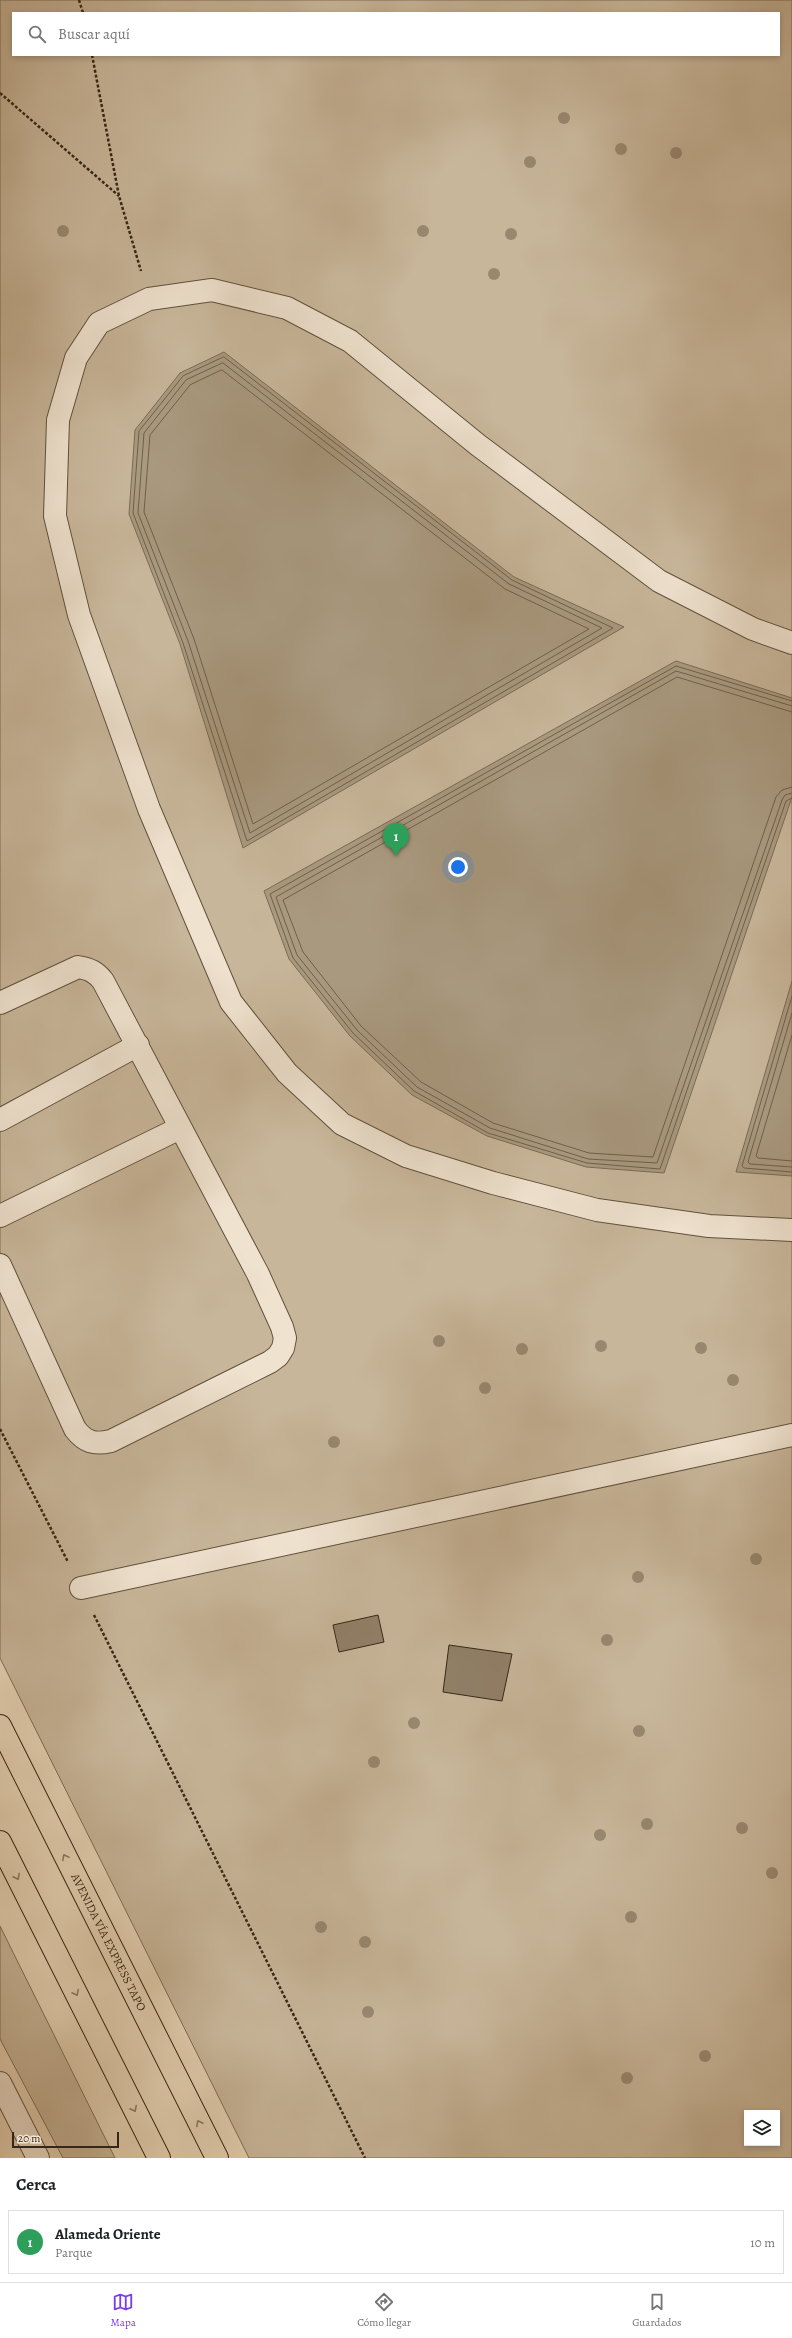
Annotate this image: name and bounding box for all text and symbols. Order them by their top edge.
search box [12,12,780,56]
icon: search [26,23,48,45]
text: Buscar aquí [58,24,130,44]
pin: 1 [383,823,409,856]
your location [448,857,468,877]
one-way arrow [63,1853,70,1861]
street label: AVENIDA VÍA EXPRESS TAPO [67,1870,150,2014]
one-way arrow [13,1872,20,1880]
one-way arrow [71,1989,79,1996]
one-way arrow [129,2105,137,2112]
map controls [744,2110,780,2146]
button: layers [744,2110,780,2146]
one-way arrow [196,2120,204,2127]
scale bar [12,2130,119,2149]
text: 20 m [18,2131,40,2146]
text: Cerca [16,2173,56,2196]
text: Alameda Oriente [55,2224,161,2244]
text: 1 [28,2234,32,2251]
text: 10 m [750,2234,775,2251]
text: Parque [55,2244,92,2261]
tab: Mapa [111,2291,136,2330]
tab: Cómo llegar [357,2291,411,2330]
tab: Guardados [632,2291,681,2330]

